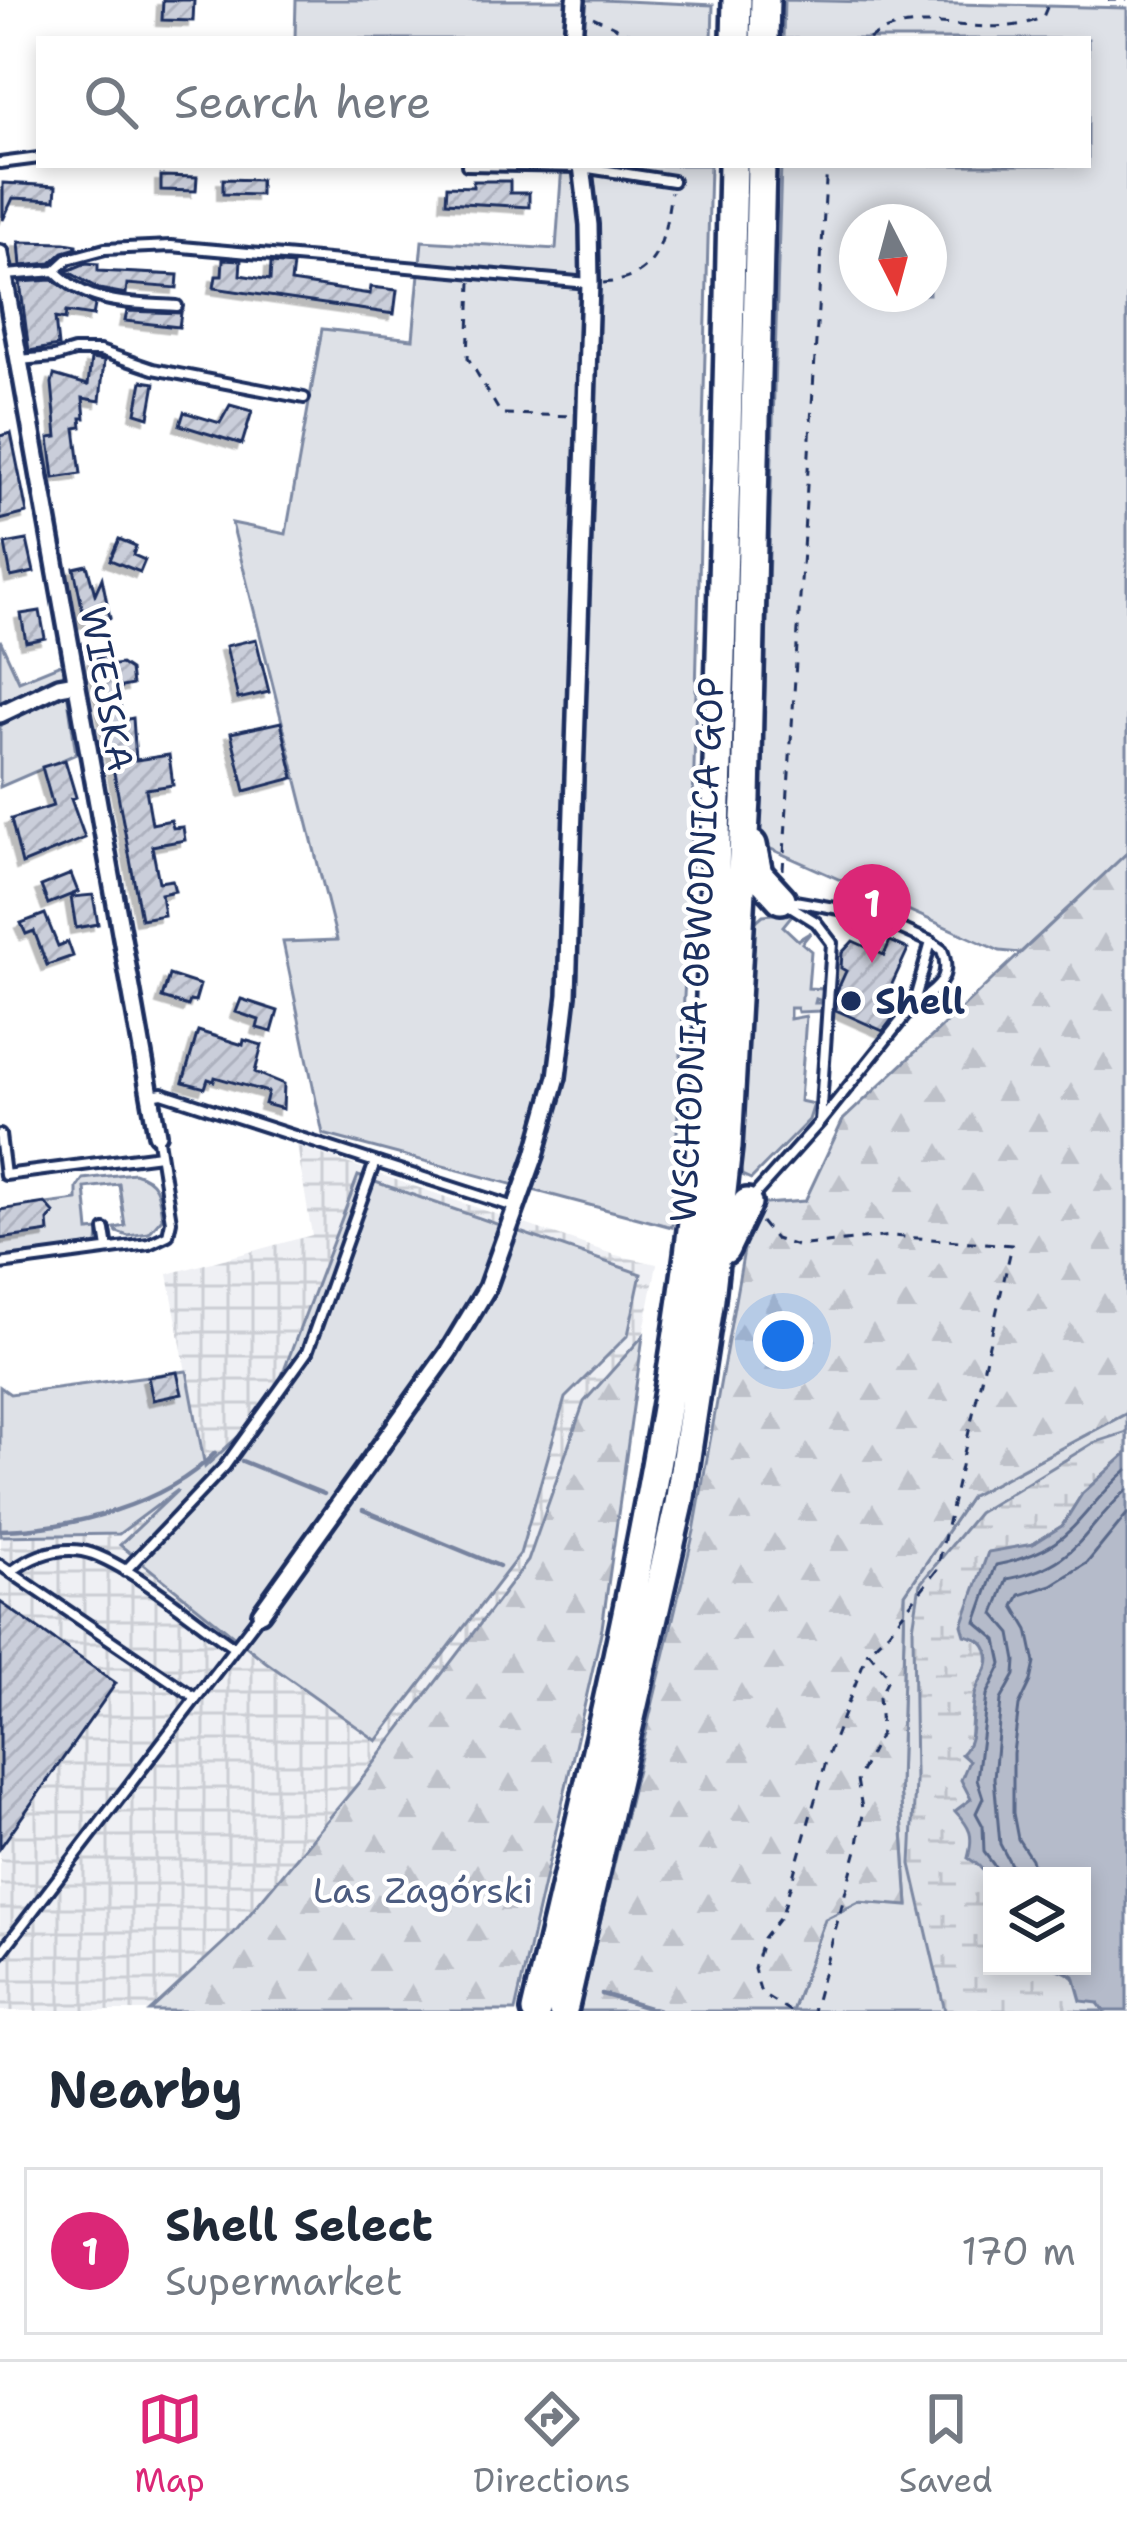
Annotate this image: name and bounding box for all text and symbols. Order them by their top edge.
search box [36,36,1091,168]
icon: search [78,69,144,135]
text: Search here [174,72,431,132]
north arrow [839,204,947,312]
street label: WIEJSKA [68,603,146,775]
street label: WSCHODNIA OBWODNICA GOP [658,676,736,1224]
pin: 1 [833,864,911,963]
place label: Shell [875,977,965,1026]
marker: Shell [838,988,864,1014]
your location [753,1311,813,1371]
park label: Las Zagórski [313,1866,533,1915]
map controls [983,1867,1091,1975]
button: layers [983,1867,1091,1975]
text: Nearby [48,2055,243,2123]
text: Shell Select [165,2195,433,2255]
text: 1 [81,2225,99,2277]
text: 170 m [961,2225,1076,2277]
text: Supermarket [165,2255,403,2307]
tab: Map [134,2386,205,2503]
tab: Directions [473,2386,631,2503]
tab: Saved [899,2386,993,2503]

